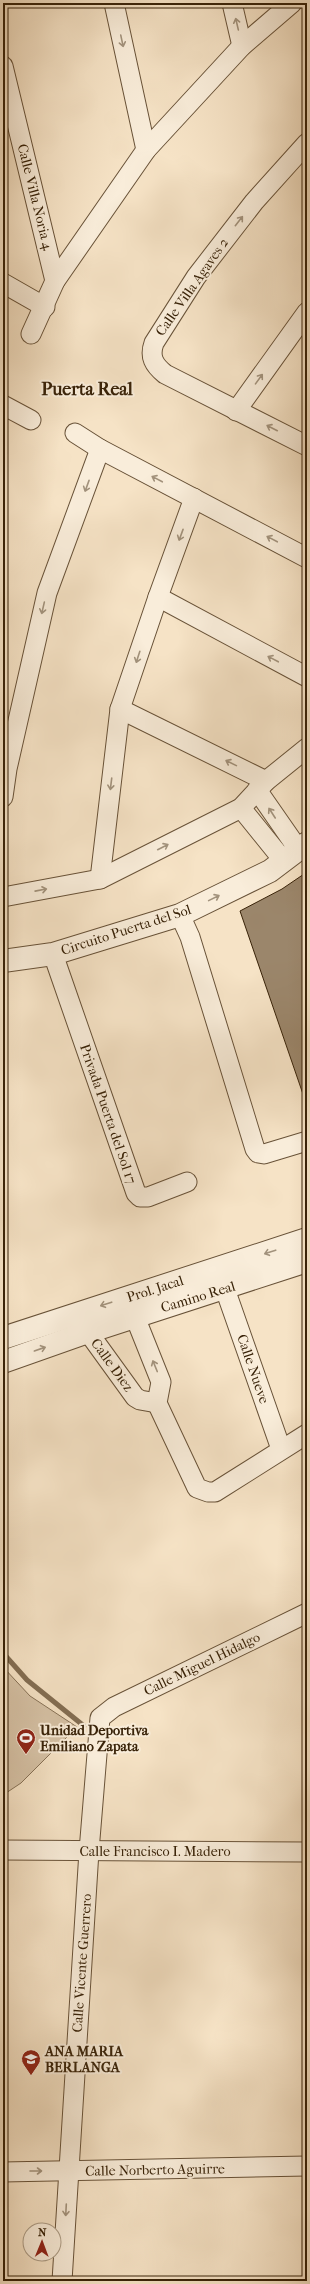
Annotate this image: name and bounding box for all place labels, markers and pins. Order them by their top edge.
place label: Unidad Deportiva Emiliano Zapata [39,1722,149,1755]
sports icon: Unidad Deportiva Emiliano Zapata [15,1727,37,1755]
place label: ANA MARIA BERLANGA [44,2043,124,2076]
school or university icon: ANA MARIA BERLANGA [20,2048,42,2076]

